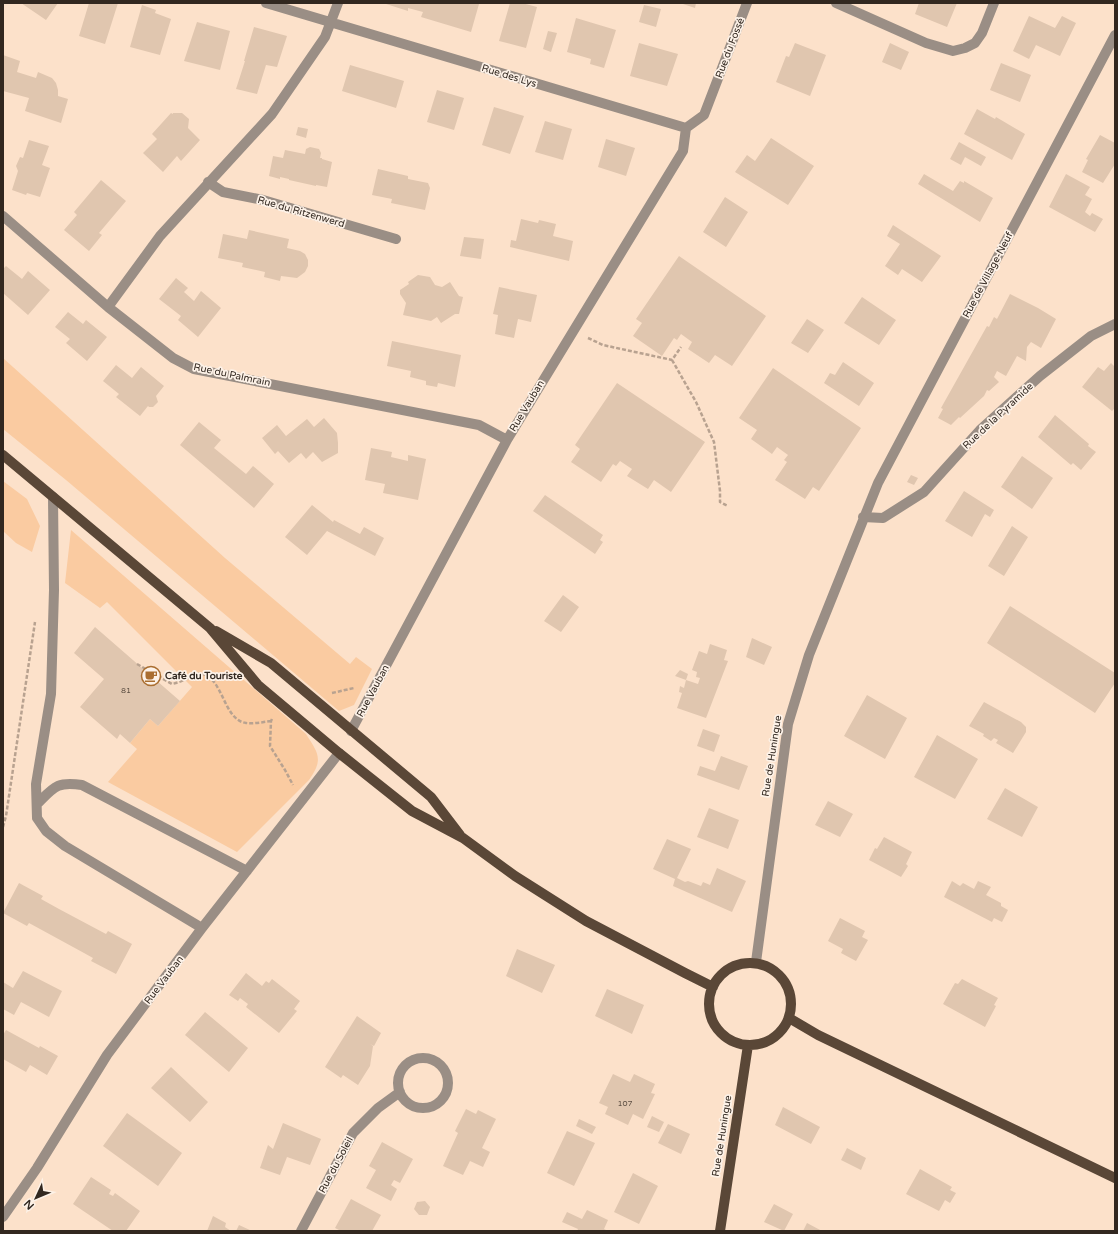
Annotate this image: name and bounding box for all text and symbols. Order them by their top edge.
street label: Rue du Fossé [713,16,747,80]
street label: Rue des Lys [480,62,538,90]
street label: Rue du Ritzenwerd [256,194,346,230]
street label: Rue de Village-Neuf [960,230,1016,320]
street label: Rue du Palmrain [192,361,272,389]
street label: Rue Vauban [507,378,547,434]
street label: Rue de la Pyramide [960,380,1036,452]
street label: Rue Vauban [354,663,392,719]
cafe icon: Café du Touriste [140,665,162,687]
place label: Café du Touriste [165,670,243,682]
house number: 81 [121,686,131,695]
street label: Rue de Huningue [760,714,784,798]
street label: Rue Vauban [142,953,186,1007]
street label: Rue de Huningue [710,1094,734,1178]
house number: 107 [617,1099,633,1108]
street label: Rue du Soleil [316,1135,356,1195]
north arrow [16,1178,56,1218]
text: N [21,1197,37,1212]

